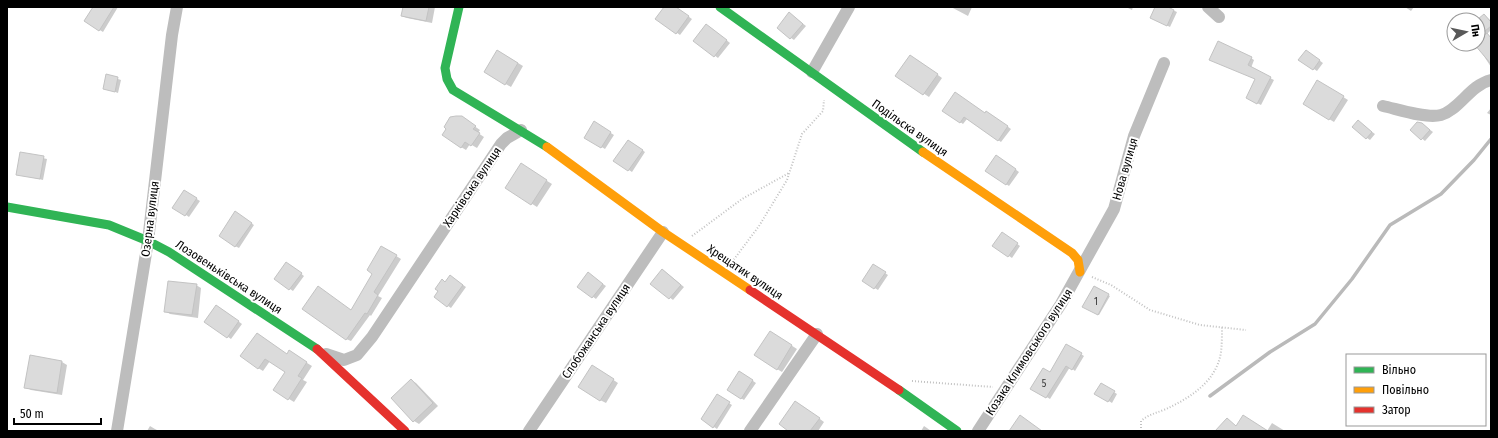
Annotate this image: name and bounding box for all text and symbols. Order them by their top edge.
north arrow [1446,12,1486,52]
text: Пн [1468,23,1483,38]
street label: Подільска вулиця [869,97,951,159]
street label: Нова вулиця [1109,136,1141,202]
street label: Харківська вулиця [440,144,504,230]
street label: Озерна вулиця [138,180,162,258]
street label: Лозовеньківська вулиця [173,237,285,317]
street label: Хрещатик вулиця [705,242,785,302]
street label: Слобожанська вулиця [559,281,633,381]
street label: Козака Климовського вулиця [983,286,1075,418]
house number: 1 [1094,296,1098,308]
legend [1346,354,1486,426]
text: Вільно [1382,363,1416,377]
house number: 5 [1042,378,1047,390]
text: Повільно [1382,383,1429,397]
scale bar [14,400,101,426]
text: Затор [1382,403,1411,417]
text: 50 m [20,407,44,421]

